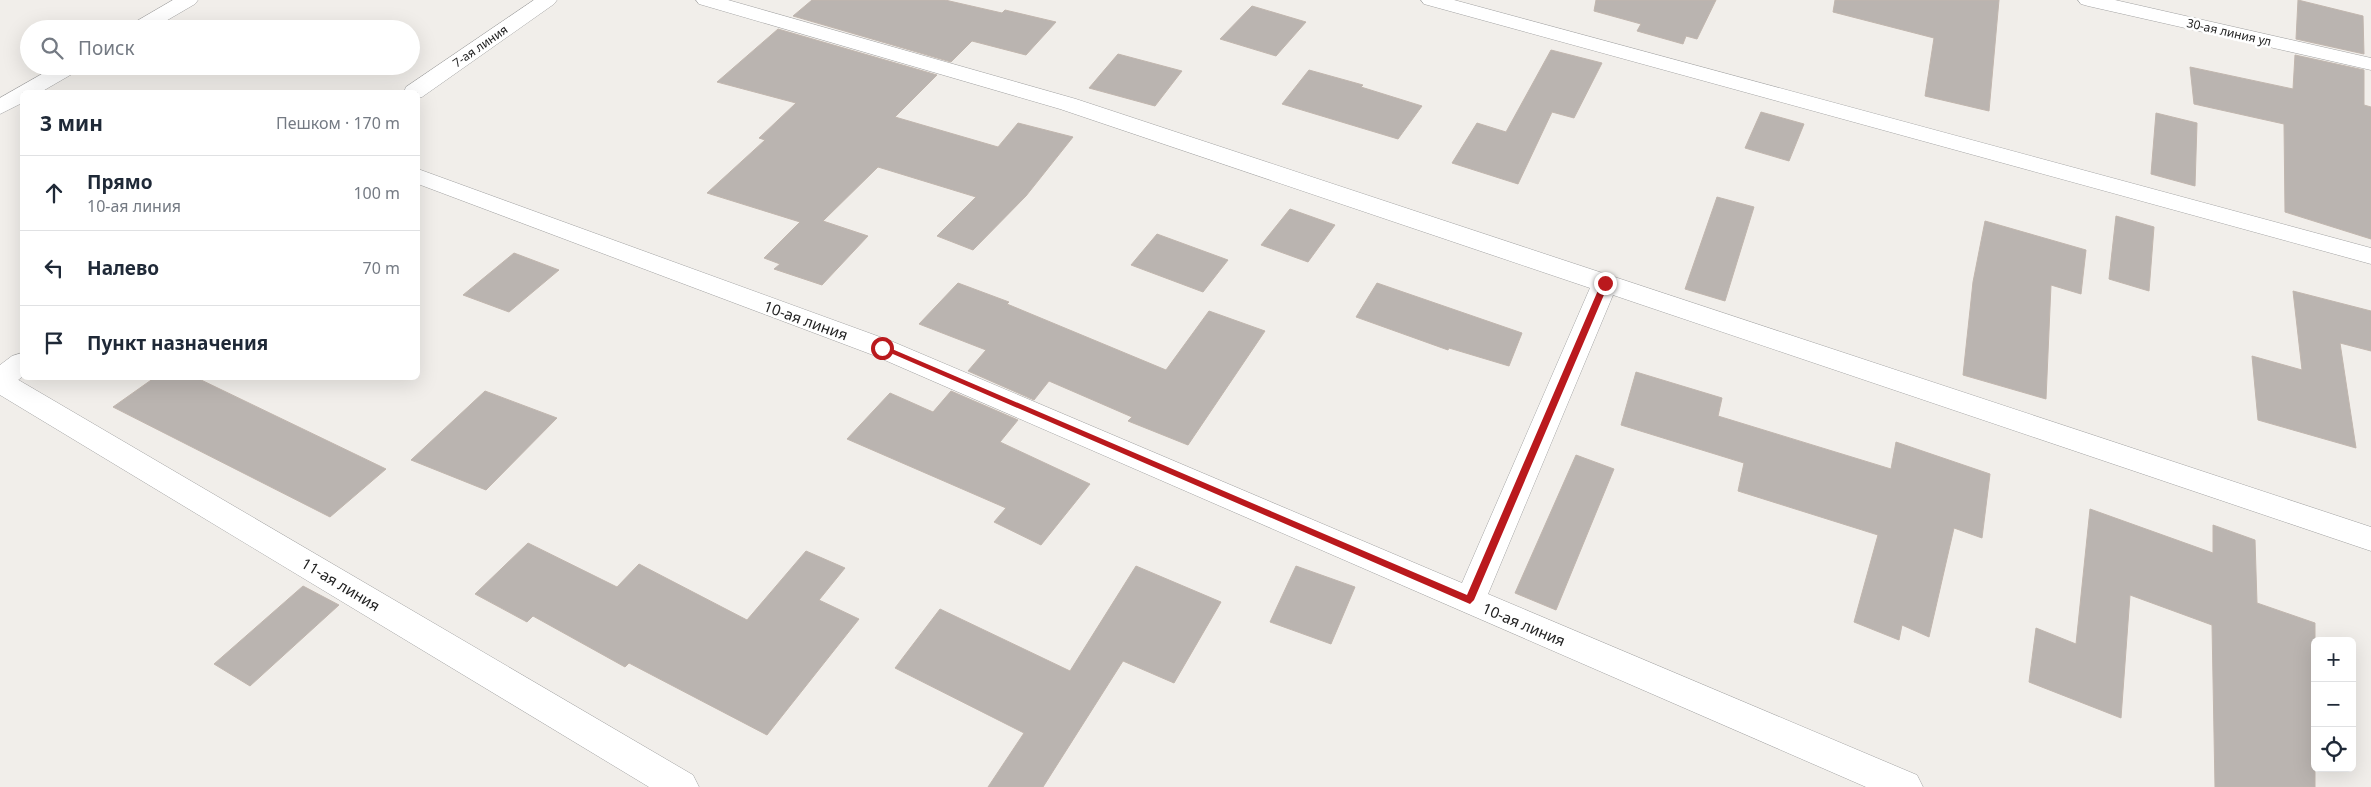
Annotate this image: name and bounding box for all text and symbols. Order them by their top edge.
street label: 30-ая линия ул [2185,14,2273,50]
search box [20,20,420,75]
street label: 7-ая линия [449,21,511,71]
icon: search [38,34,66,62]
text: Поиск [78,35,134,61]
text: 3 мин [40,109,103,137]
text: Пешком · 170 m [276,112,400,134]
text: Прямо [87,169,153,195]
icon: ahead [40,179,68,207]
text: 100 m [353,182,400,204]
text: 10-ая линия [87,195,181,217]
icon: left [40,254,68,282]
text: Налево [87,255,159,281]
text: 70 m [363,257,400,279]
route end [1594,272,1617,295]
street label: 10-ая линия [761,296,851,344]
icon: arrive [40,329,68,357]
text: Пункт назначения [87,330,268,356]
route start [871,337,894,360]
street label: 11-ая линия [298,553,384,615]
street label: 10-ая линия [1480,598,1568,650]
map controls [2311,637,2356,772]
button: + [2311,637,2356,682]
button: − [2311,682,2356,727]
button: locate [2311,727,2356,772]

